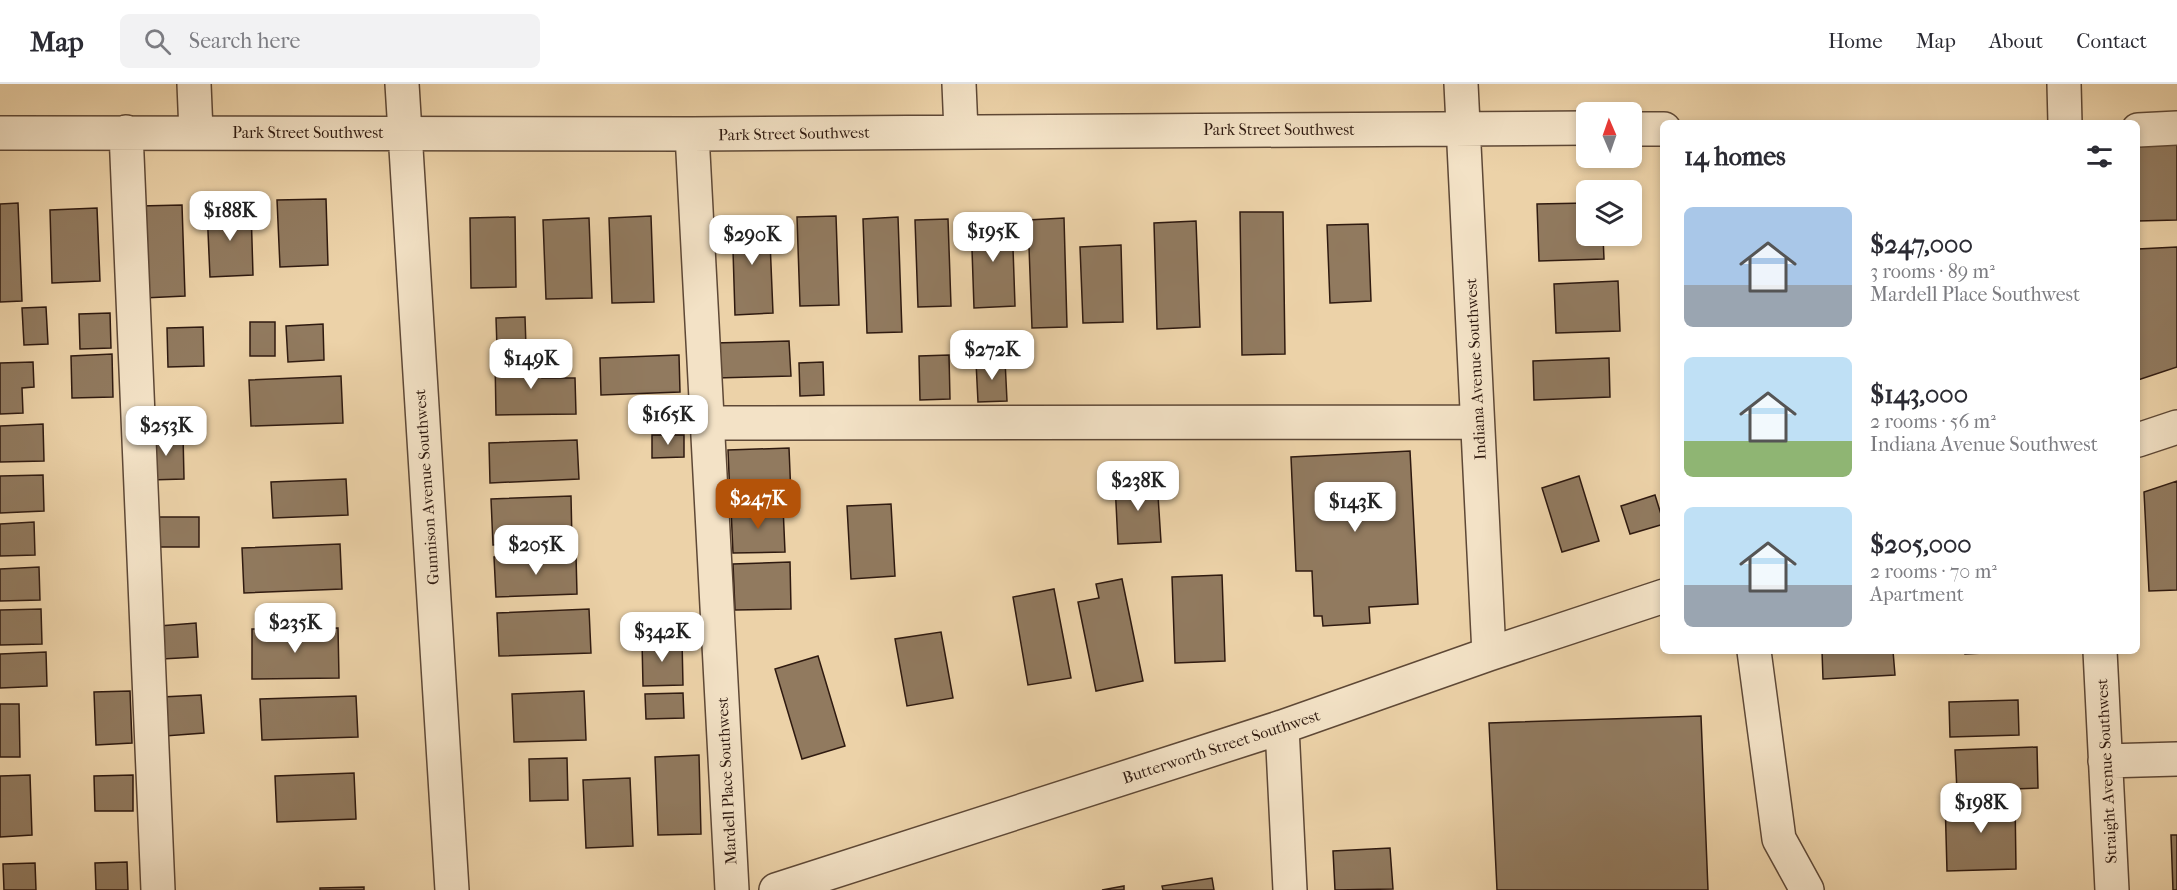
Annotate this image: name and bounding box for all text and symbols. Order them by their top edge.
search box [120,14,540,68]
text: Map [30,25,84,58]
icon: search [141,25,174,58]
text: Search here [189,28,300,54]
text: Home [1828,29,1883,53]
text: Map [1916,29,1956,53]
text: About [1989,29,2043,53]
text: Contact [2076,29,2147,53]
north arrow [1576,102,1642,168]
map controls [1576,102,1642,246]
street label: Park Street Southwest [1203,120,1355,139]
street label: Park Street Southwest [232,123,384,142]
street label: Park Street Southwest [718,123,870,144]
icon: filters [2083,140,2116,173]
text: 14 homes [1684,141,1786,172]
button: layers [1576,180,1642,246]
pin: $188K [188,191,272,242]
text: $188K [204,199,256,222]
pin: $195K [951,212,1035,263]
pin: $290K [710,215,794,266]
text: $195K [967,220,1019,243]
text: $290K [723,223,781,246]
text: $247,000 [1870,229,1973,260]
icon: home [1732,231,1804,303]
text: 3 rooms · 89 m² [1870,260,1995,283]
street label: Indiana Avenue Southwest [1461,277,1490,460]
text: Mardell Place Southwest [1870,283,2080,306]
pin: $272K [950,330,1034,381]
text: $272K [964,338,1020,361]
pin: $149K [489,339,573,390]
text: $149K [504,347,558,370]
text: $143,000 [1870,379,1968,410]
icon: home [1732,381,1804,453]
street label: Gunnison Avenue Southwest [410,388,443,585]
pin: $165K [626,395,710,446]
text: $165K [642,403,694,426]
pin: $253K [124,406,208,457]
text: 2 rooms · 56 m² [1870,410,1996,433]
text: $253K [140,414,192,437]
text: Indiana Avenue Southwest [1870,433,2098,456]
pin: $238K [1096,461,1180,512]
text: $238K [1111,469,1165,492]
pin: $247K [716,479,800,530]
pin: $143K [1313,482,1397,533]
text: $247K [730,487,786,510]
text: $143K [1329,490,1381,513]
pin: $205K [494,525,578,576]
text: $205,000 [1870,529,1972,560]
icon: home [1732,531,1804,603]
text: $205K [508,533,564,556]
text: 2 rooms · 70 m² [1870,560,1997,583]
text: Apartment [1870,583,1964,606]
pin: $235K [253,603,337,654]
text: $235K [269,611,321,634]
pin: $342K [620,612,704,663]
text: $342K [634,620,690,643]
street label: Straight Avenue Southwest [2092,678,2121,864]
street label: Mardell Place Southwest [713,696,740,865]
street label: Butterworth Street Southwest [1120,705,1323,787]
pin: $198K [1939,783,2023,834]
text: $198K [1954,791,2008,814]

